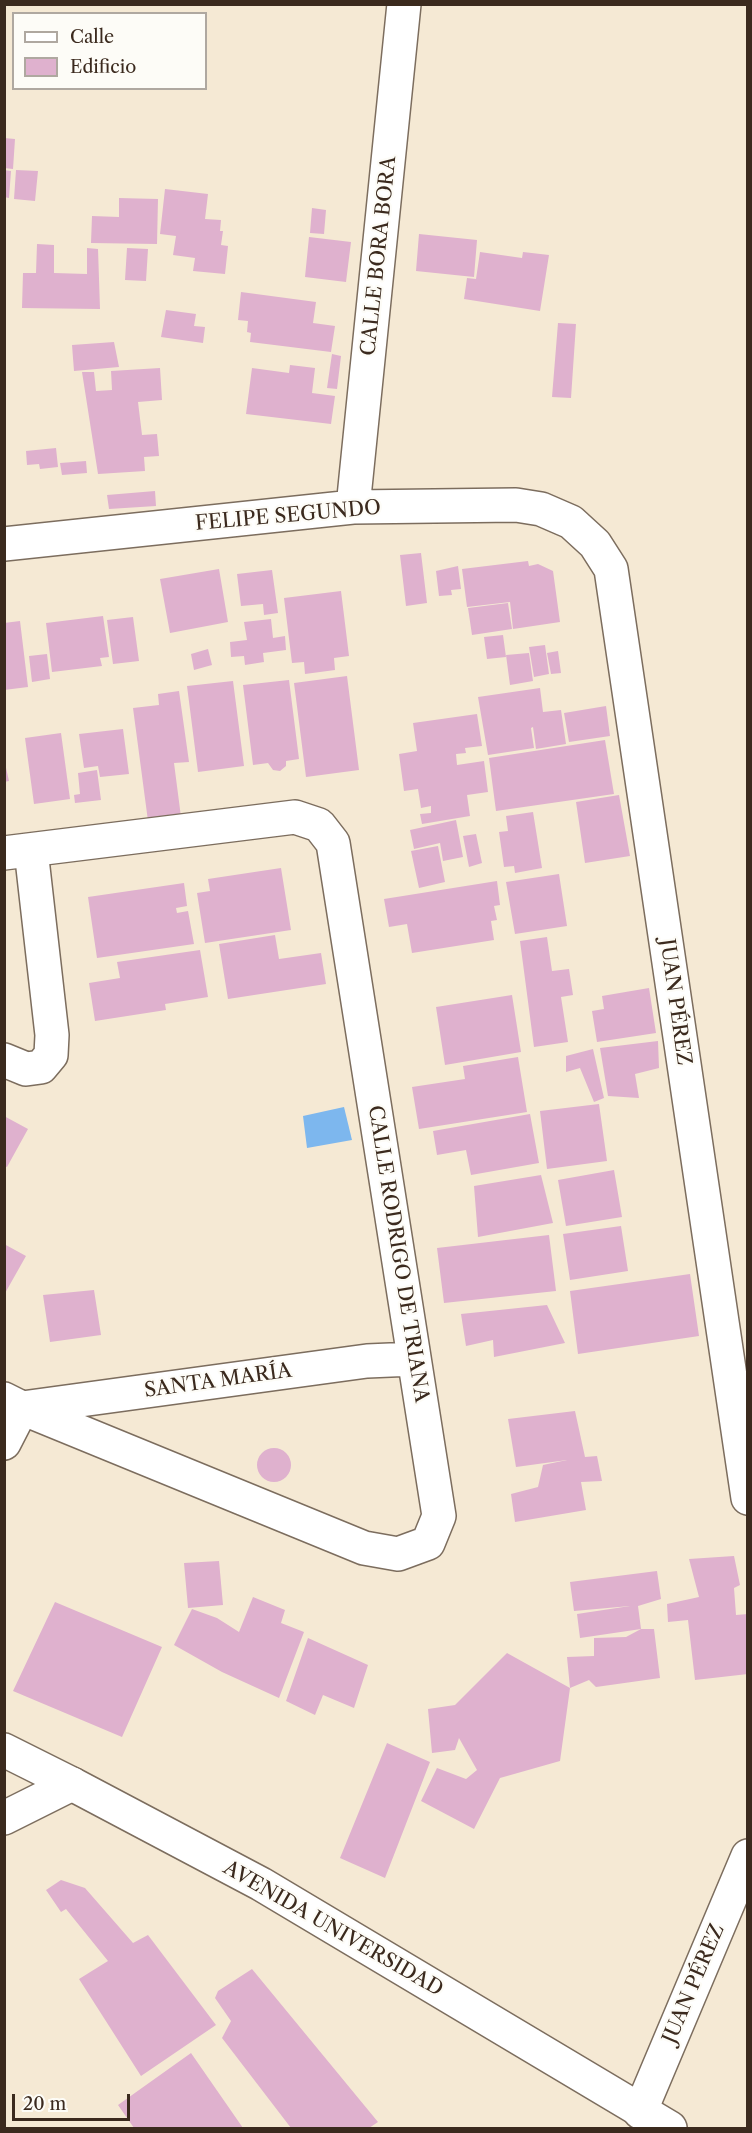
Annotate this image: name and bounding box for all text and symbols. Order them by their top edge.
legend [12,12,207,90]
text: Calle [70,26,114,48]
text: Edificio [70,56,136,78]
street label: CALLE BORA BORA [357,155,401,357]
street label: FELIPE SEGUNDO [194,496,382,536]
street label: JUAN PÉREZ [654,937,696,1067]
street label: CALLE RODRIGO DE TRIANA [363,1104,433,1404]
street label: SANTA MARÍA [143,1359,293,1403]
street label: AVENIDA UNIVERSIDAD [219,1856,447,2002]
street label: JUAN PÉREZ [658,1921,730,2047]
scale bar [15,2082,134,2120]
text: 20 m [23,2093,66,2115]

